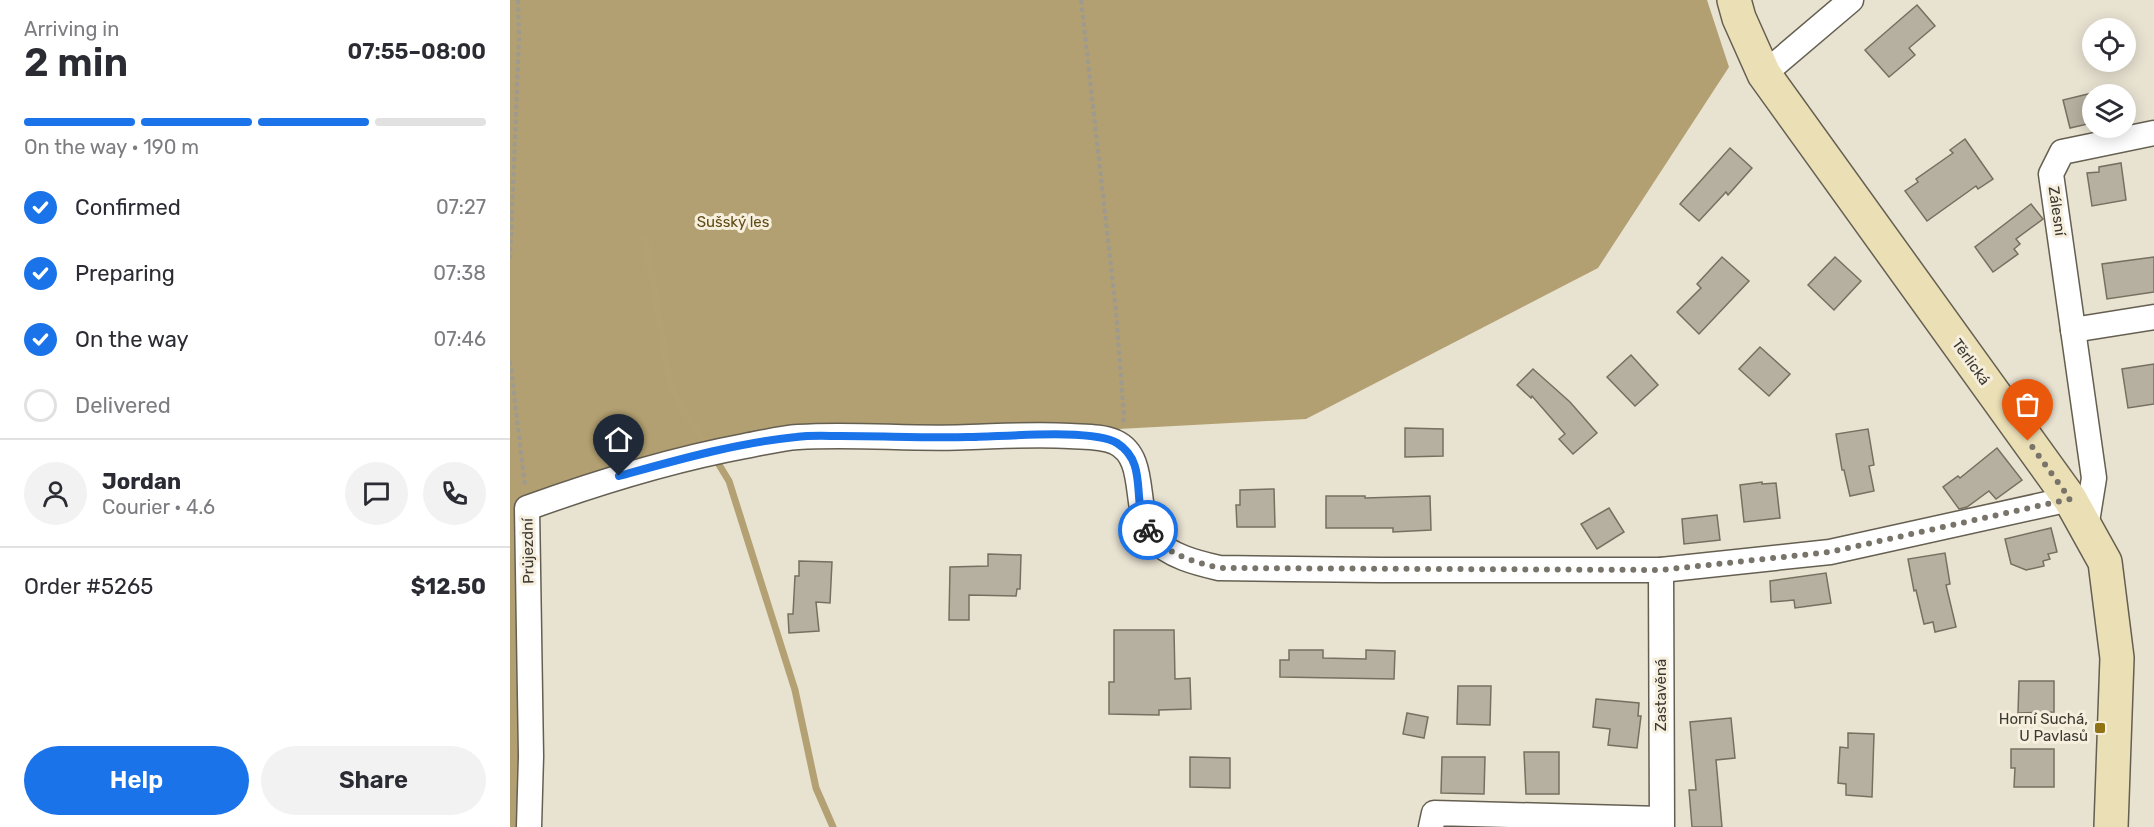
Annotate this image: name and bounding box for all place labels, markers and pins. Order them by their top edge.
pin [2002,379,2053,441]
pin [593,414,644,476]
place label: Horní Suchá, U Pavlasů [1999,710,2088,745]
marker: Horní Suchá, U Pavlasů [2093,721,2107,735]

